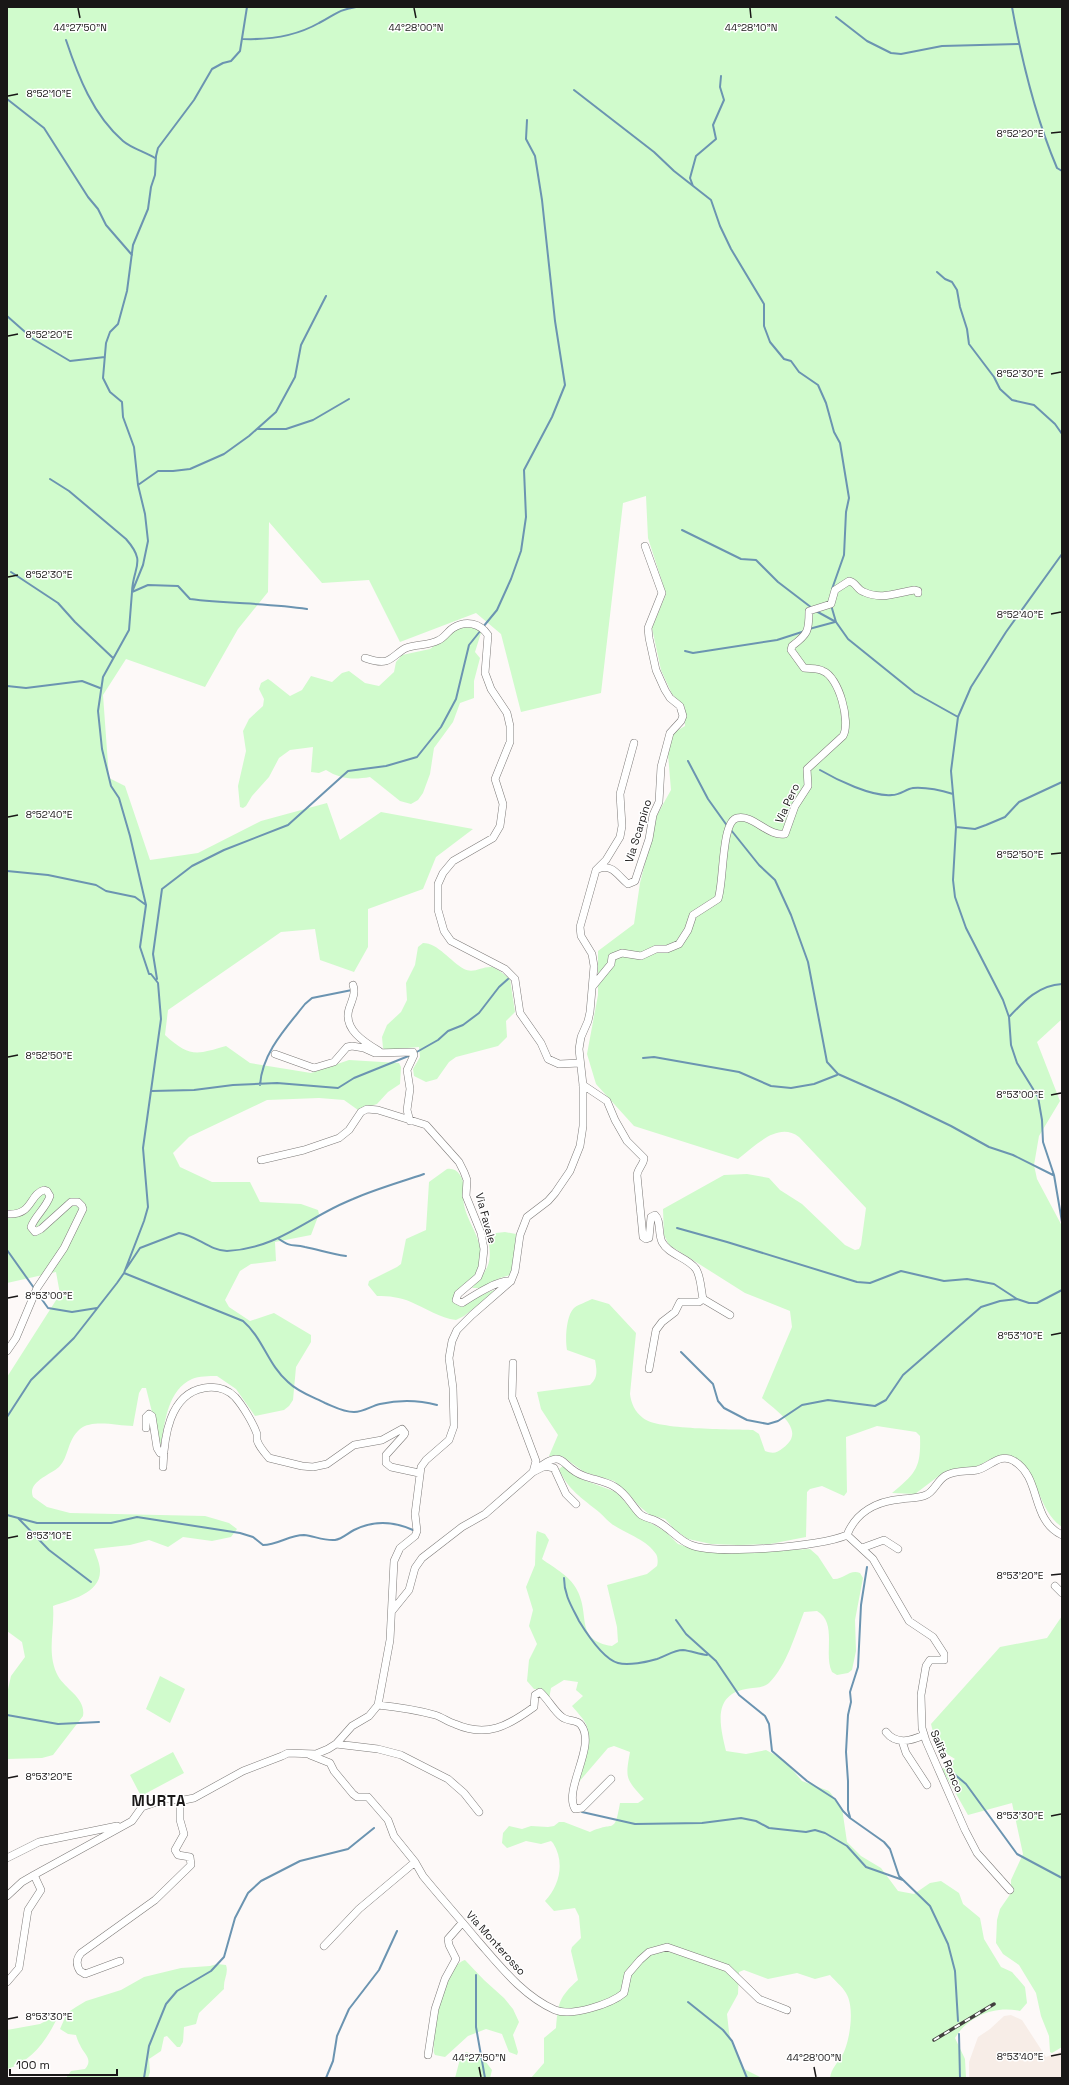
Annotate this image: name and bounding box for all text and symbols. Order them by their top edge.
text: 44°27'50"N [53,21,107,34]
text: 44°28'00"N [389,21,443,34]
text: 44°28'10"N [725,21,777,34]
text: 8°52'10"E [27,87,72,100]
text: 8°52'20"E [997,127,1044,140]
text: 8°52'20"E [26,328,73,341]
text: 8°52'30"E [997,367,1044,380]
text: 8°52'30"E [26,568,73,581]
text: 8°52'40"E [997,608,1044,621]
street label: Via Pero [772,781,802,825]
street label: Via Scarpino [622,797,654,864]
text: 8°52'40"E [26,808,73,821]
text: 8°52'50"E [997,848,1044,861]
text: 8°52'50"E [26,1049,73,1062]
text: 8°53'00"E [996,1088,1044,1101]
street label: Via Favale [473,1191,499,1245]
text: 8°53'00"E [25,1289,73,1302]
text: 8°53'10"E [997,1329,1043,1342]
text: 8°53'10"E [26,1529,72,1542]
text: 8°53'20"E [997,1569,1044,1582]
street label: Salita Ronco [928,1728,967,1795]
text: 8°53'20"E [26,1770,73,1783]
district label: MURTA [132,1791,186,1810]
text: 8°53'30"E [997,1809,1044,1822]
street label: Via Monterosso [463,1908,529,1978]
text: 8°53'30"E [26,2010,73,2023]
text: 8°53'40"E [997,2050,1044,2063]
scale bar [10,2051,117,2077]
text: 44°27'50"N [452,2051,506,2064]
text: 44°28'00"N [787,2051,841,2064]
text: 100 m [16,2057,50,2073]

